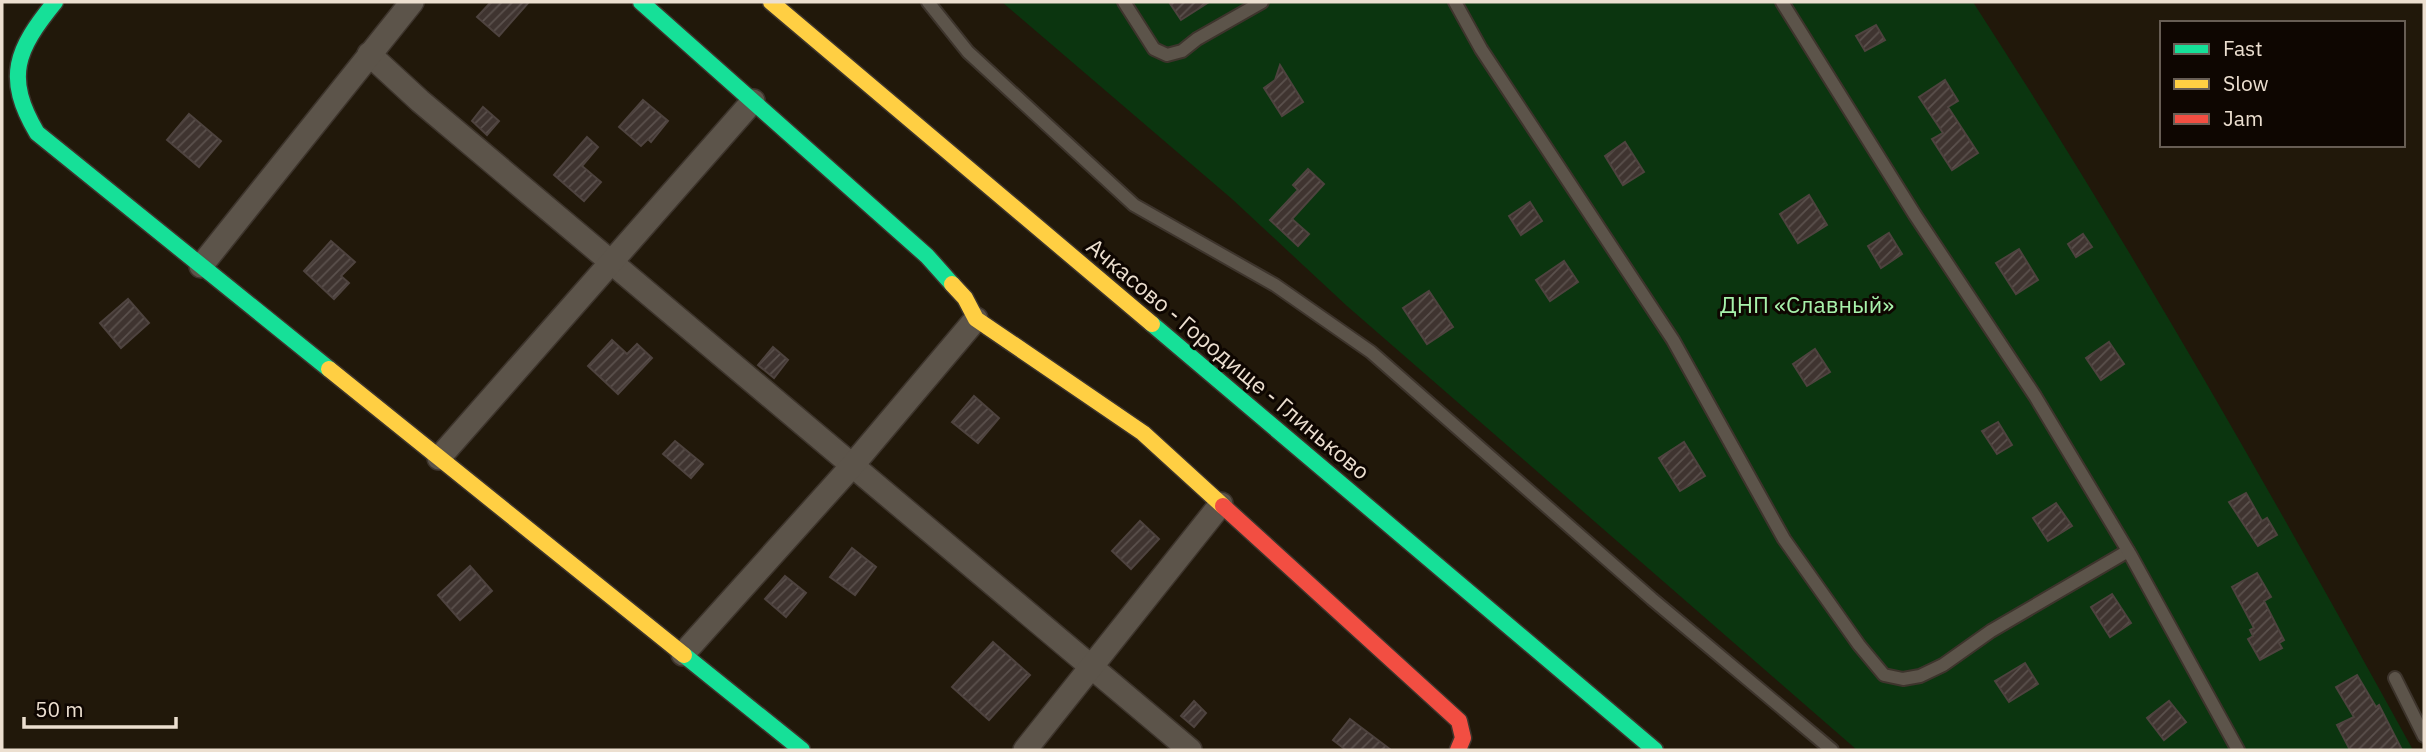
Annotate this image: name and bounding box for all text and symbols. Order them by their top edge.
legend [2160,21,2405,147]
text: Fast [2223,34,2263,62]
text: Slow [2223,69,2269,97]
text: Jam [2223,104,2263,132]
street label: Ачкасово - Городище - Глиньково [1081,231,1376,486]
park label: ДНП «Славный» [1720,289,1894,319]
scale bar [24,686,177,730]
text: 50 m [35,695,84,723]

